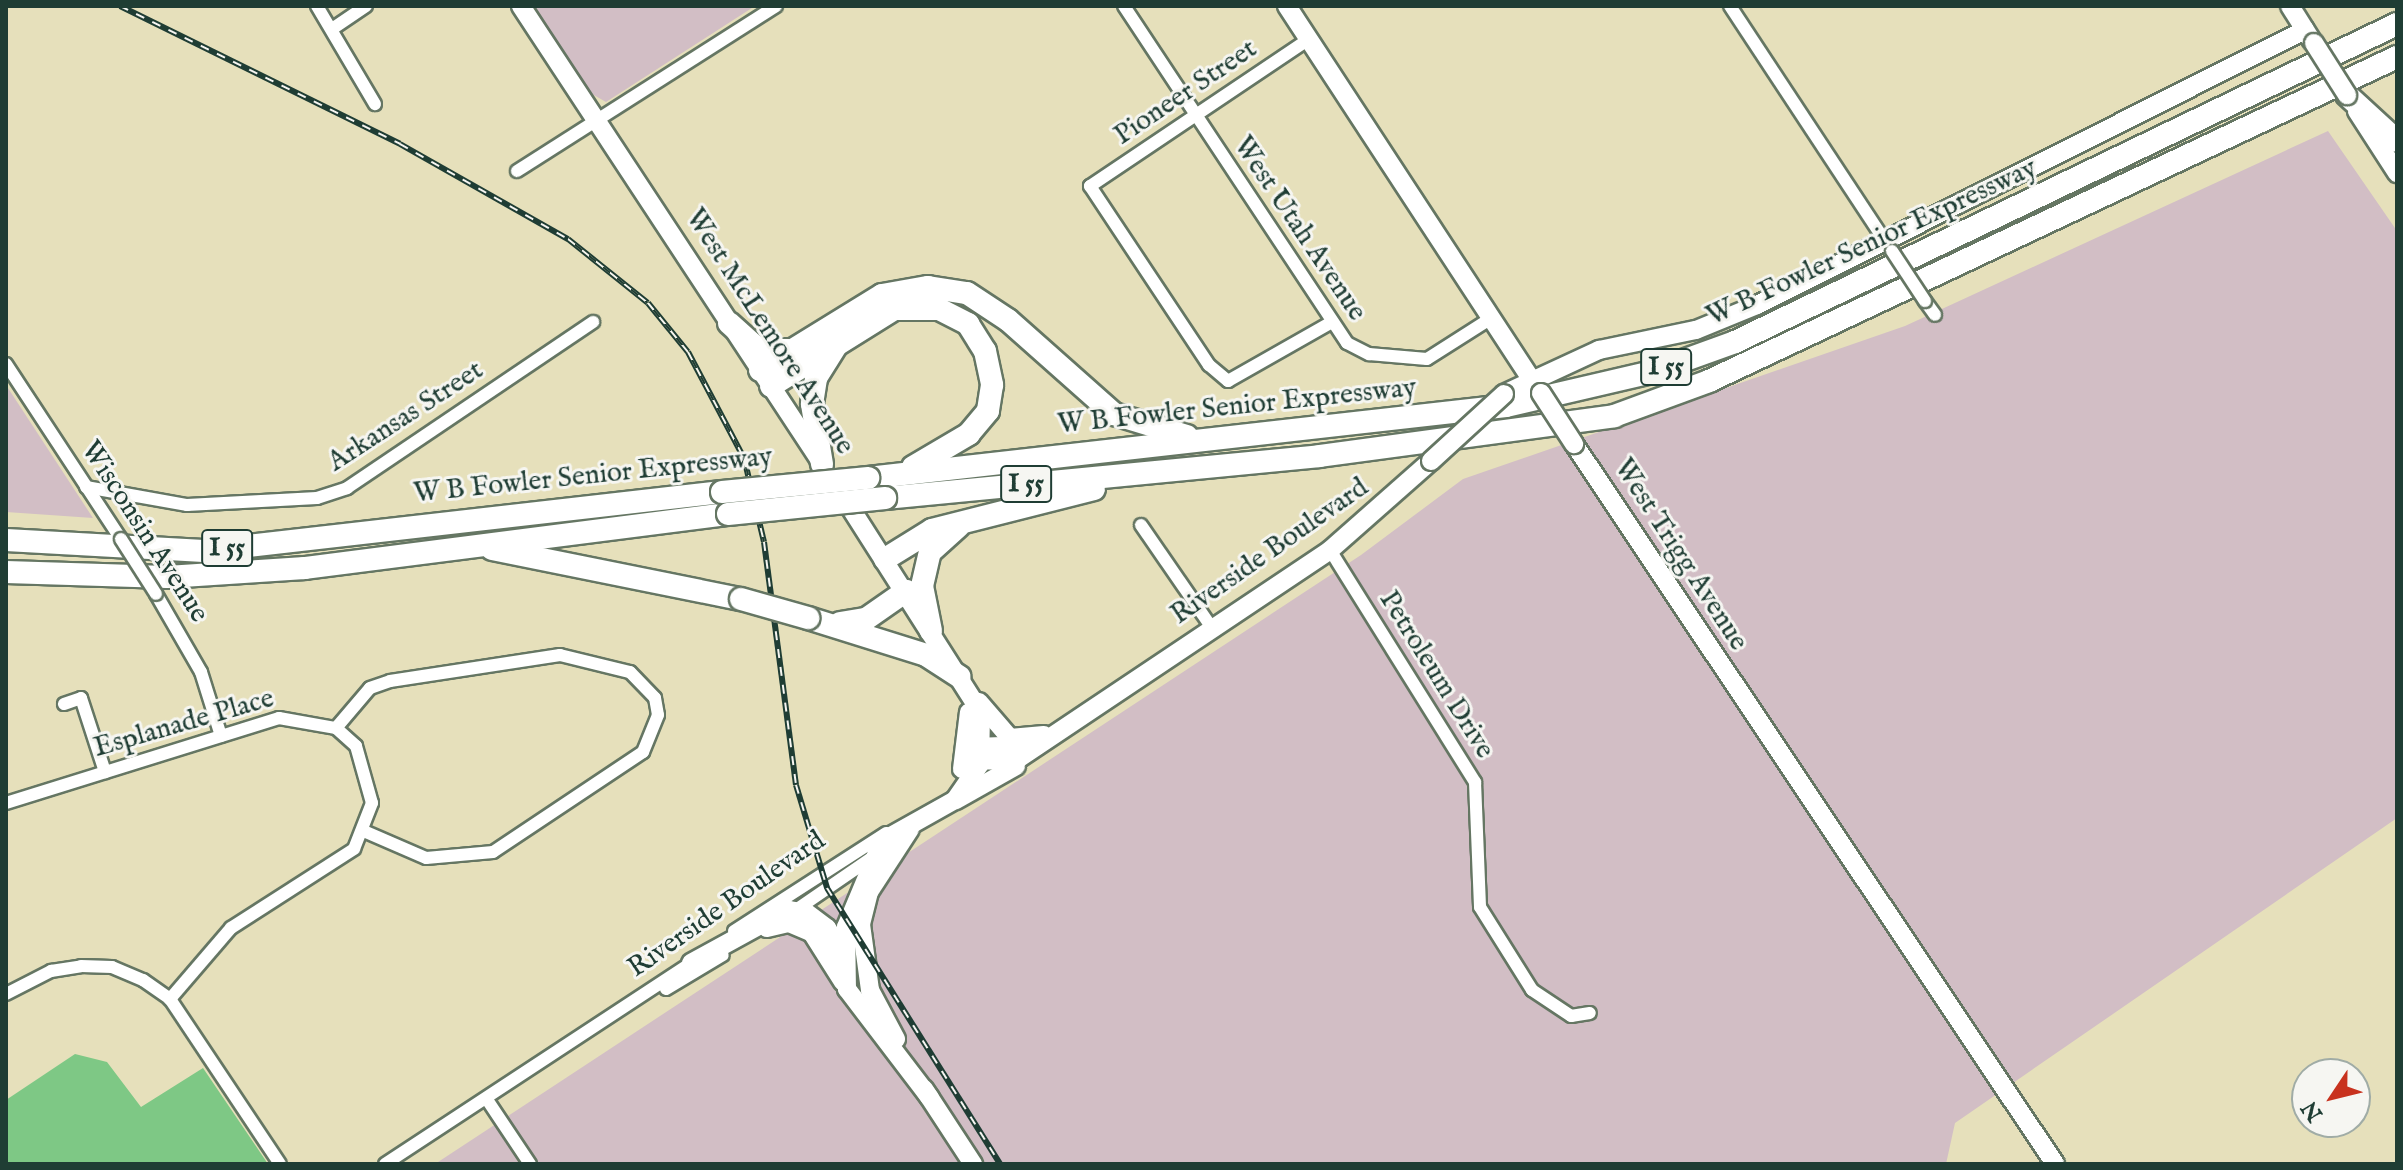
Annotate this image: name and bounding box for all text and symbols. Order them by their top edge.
street label: Pioneer Street [1108,33,1264,153]
street label: West Utah Avenue [1225,130,1373,328]
street label: W B Fowler Senior Expressway [1701,152,2043,334]
street label: West McLemore Avenue [677,203,861,461]
road number: I 55 [1640,345,1692,389]
street label: Arkansas Street [322,354,490,480]
street label: W B Fowler Senior Expressway [1056,371,1418,443]
street label: Wisconsin Avenue [73,435,215,629]
street label: W B Fowler Senior Expressway [412,440,774,512]
street label: West Trigg Avenue [1606,453,1754,657]
road number: I 55 [1000,462,1052,506]
street label: Riverside Boulevard [1165,471,1375,633]
road number: I 55 [201,526,253,570]
street label: Petroleum Drive [1371,585,1501,765]
street label: Esplanade Place [90,682,278,766]
street label: Riverside Boulevard [622,824,832,986]
north arrow [2291,1058,2371,1138]
text: N [2296,1095,2330,1126]

